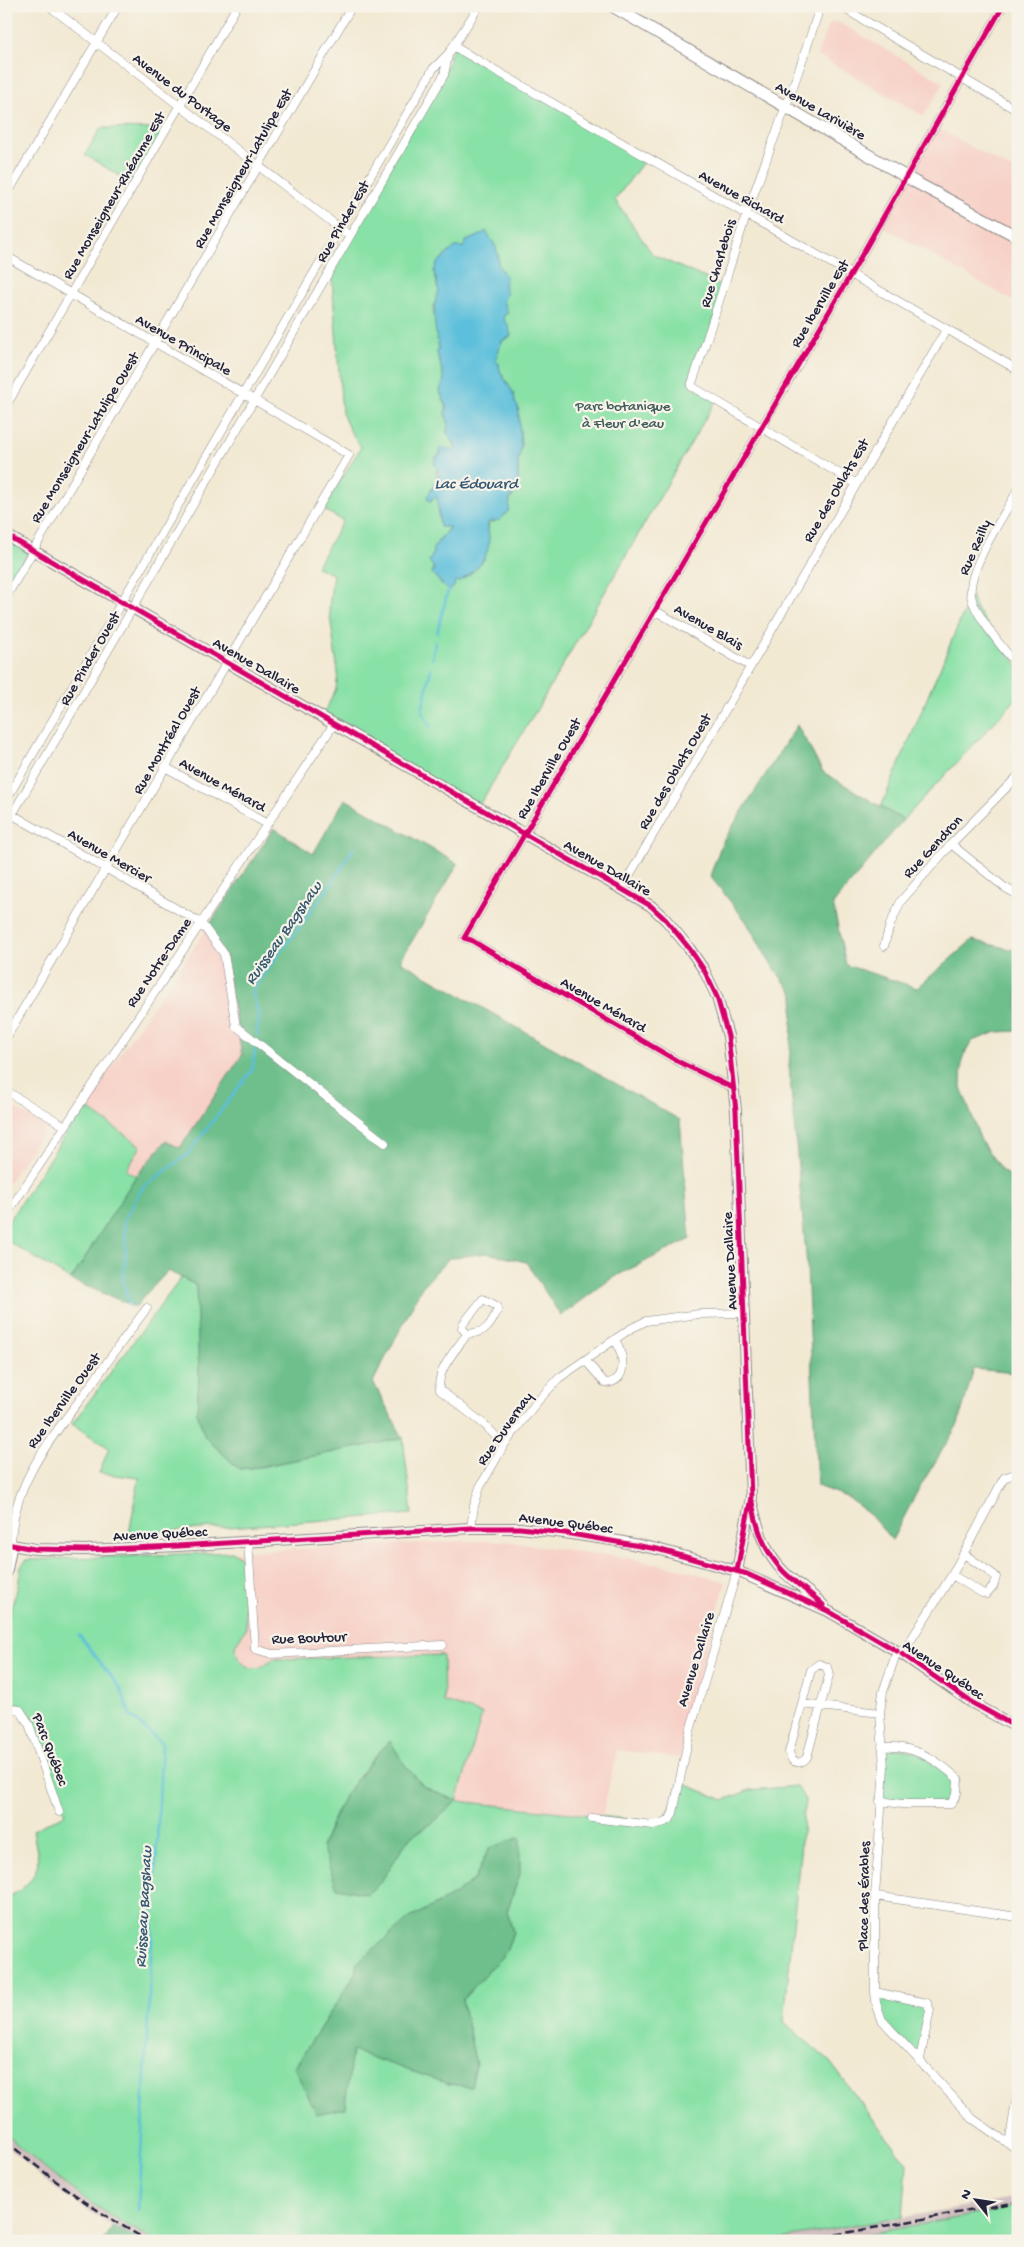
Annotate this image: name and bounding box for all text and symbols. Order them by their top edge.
street label: Avenue du Portage [128,50,235,137]
street label: Avenue Larivière [771,79,869,145]
street label: Rue Monseigneur-Latulipe Est [191,84,298,252]
street label: Rue Monseigneur-Rhéaume Est [59,107,171,283]
street label: Avenue Richard [695,167,788,229]
street label: Rue Pinder Est [313,176,375,266]
street label: Rue Charlebois [697,217,741,310]
street label: Rue Iberville Est [787,255,855,351]
street label: Avenue Principale [132,311,234,381]
street label: Rue Monseigneur-Latulipe Ouest [27,348,145,527]
park label: Parc botanique à Fleur d'eau [575,398,671,433]
street label: Rue des Oblats Est [800,434,875,546]
water label: Lac Édouard [434,476,519,495]
street label: Rue Reilly [956,517,996,578]
street label: Avenue Blais [670,601,746,655]
street label: Rue Pinder Ouest [57,607,126,709]
street label: Avenue Dallaire [209,634,303,699]
street label: Rue Montréal Ouest [130,682,207,798]
street label: Rue des Oblats Ouest [635,709,717,833]
street label: Rue Iberville Ouest [513,714,587,823]
street label: Avenue Ménard [176,755,270,818]
street label: Rue Gendron [900,812,967,883]
street label: Avenue Mercier [64,826,155,889]
street label: Avenue Dallaire [560,836,654,901]
water label: Ruisseau Bagshaw [242,877,328,989]
street label: Rue Notre-Dame [123,915,196,1011]
street label: Avenue Ménard [557,974,650,1038]
street label: Avenue Dallaire [719,1211,743,1310]
street label: Rue Iberville Ouest [24,1348,106,1453]
street label: Rue Duvernay [474,1388,538,1469]
street label: Avenue Québec [518,1509,615,1539]
street label: Avenue Québec [113,1523,209,1546]
street label: Avenue Dallaire [674,1610,720,1709]
street label: Rue Boutour [271,1629,349,1649]
street label: Avenue Québec [899,1637,988,1705]
street label: Parc Québec [27,1710,72,1789]
street label: Place des Érables [855,1841,875,1952]
water label: Ruisseau Bagshaw [133,1844,158,1968]
north arrow [952,2174,1002,2224]
text: N [957,2187,977,2203]

